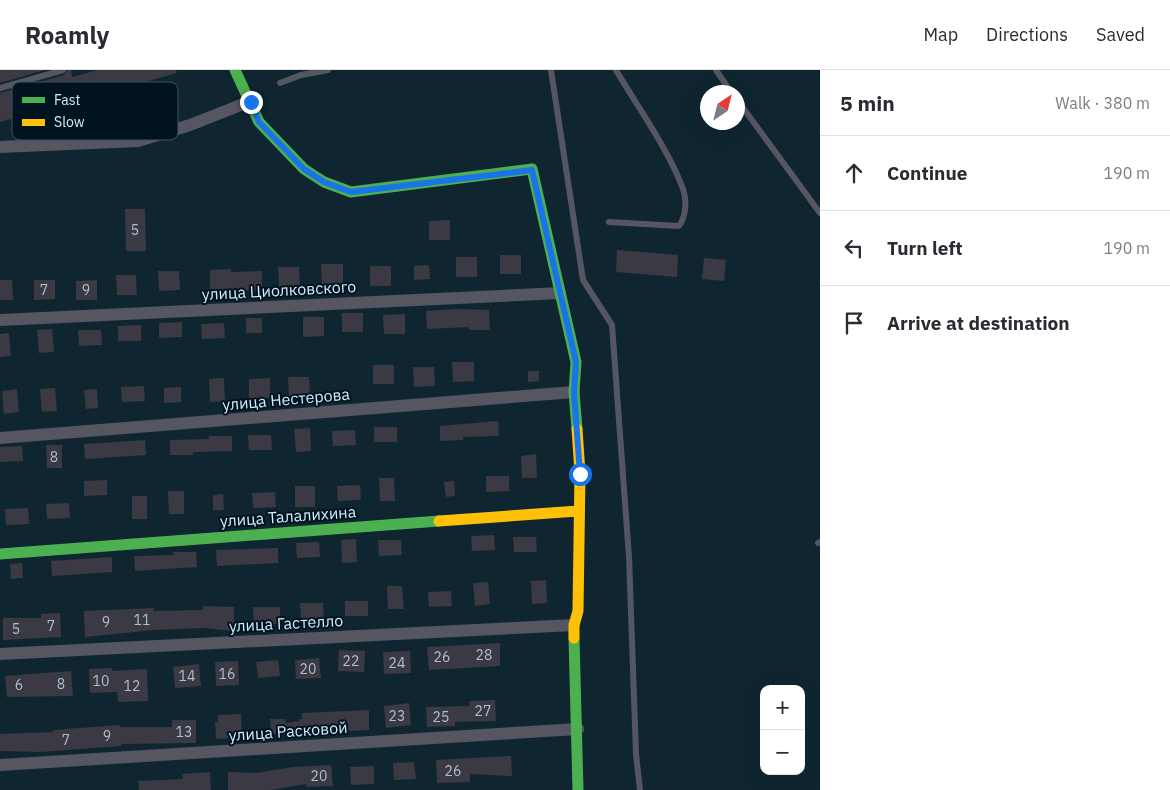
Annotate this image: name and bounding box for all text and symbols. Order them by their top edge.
text: Roamly [25,19,109,51]
text: Map [923,23,958,46]
text: Directions [986,23,1068,46]
text: Saved [1096,23,1145,46]
legend [12,82,178,140]
north arrow [700,85,745,130]
text: 5 min [840,89,895,117]
text: Fast [54,91,80,109]
route end [240,91,263,114]
text: Walk · 380 m [1055,93,1150,113]
text: Slow [54,113,85,131]
icon: ahead [840,159,868,187]
text: Continue [887,161,967,185]
text: 190 m [1103,163,1150,183]
house number: 5 [131,221,139,239]
icon: left [840,234,868,262]
text: Turn left [887,236,963,260]
text: 190 m [1103,238,1150,258]
street label: улица Циолковского [201,276,357,304]
house number: 7 [40,281,48,299]
house number: 9 [82,281,90,299]
icon: arrive [840,309,868,337]
text: Arrive at destination [887,311,1070,335]
street label: улица Нестерова [221,383,351,415]
house number: 8 [50,448,58,466]
route start [569,463,592,486]
street label: улица Талалихина [219,501,357,531]
street label: улица Гастелло [228,610,344,636]
house number: 11 [134,611,150,629]
house number: 9 [102,613,110,631]
house number: 7 [47,617,55,635]
house number: 5 [12,620,20,638]
house number: 28 [476,646,492,664]
house number: 26 [434,648,450,666]
house number: 22 [343,652,359,670]
house number: 24 [389,654,405,672]
house number: 20 [300,660,316,678]
house number: 16 [219,665,235,683]
house number: 14 [179,667,195,685]
house number: 10 [93,672,109,690]
house number: 8 [57,675,65,693]
house number: 6 [15,676,23,694]
house number: 12 [124,677,140,695]
map controls [760,685,805,775]
button: + [760,685,805,730]
house number: 27 [475,702,491,720]
house number: 23 [389,707,405,725]
house number: 25 [433,708,449,726]
street label: улица Расковой [228,717,348,745]
house number: 13 [176,723,192,741]
house number: 9 [103,727,111,745]
button: − [760,730,805,775]
house number: 7 [62,731,70,749]
house number: 26 [445,762,461,780]
house number: 20 [311,767,327,785]

